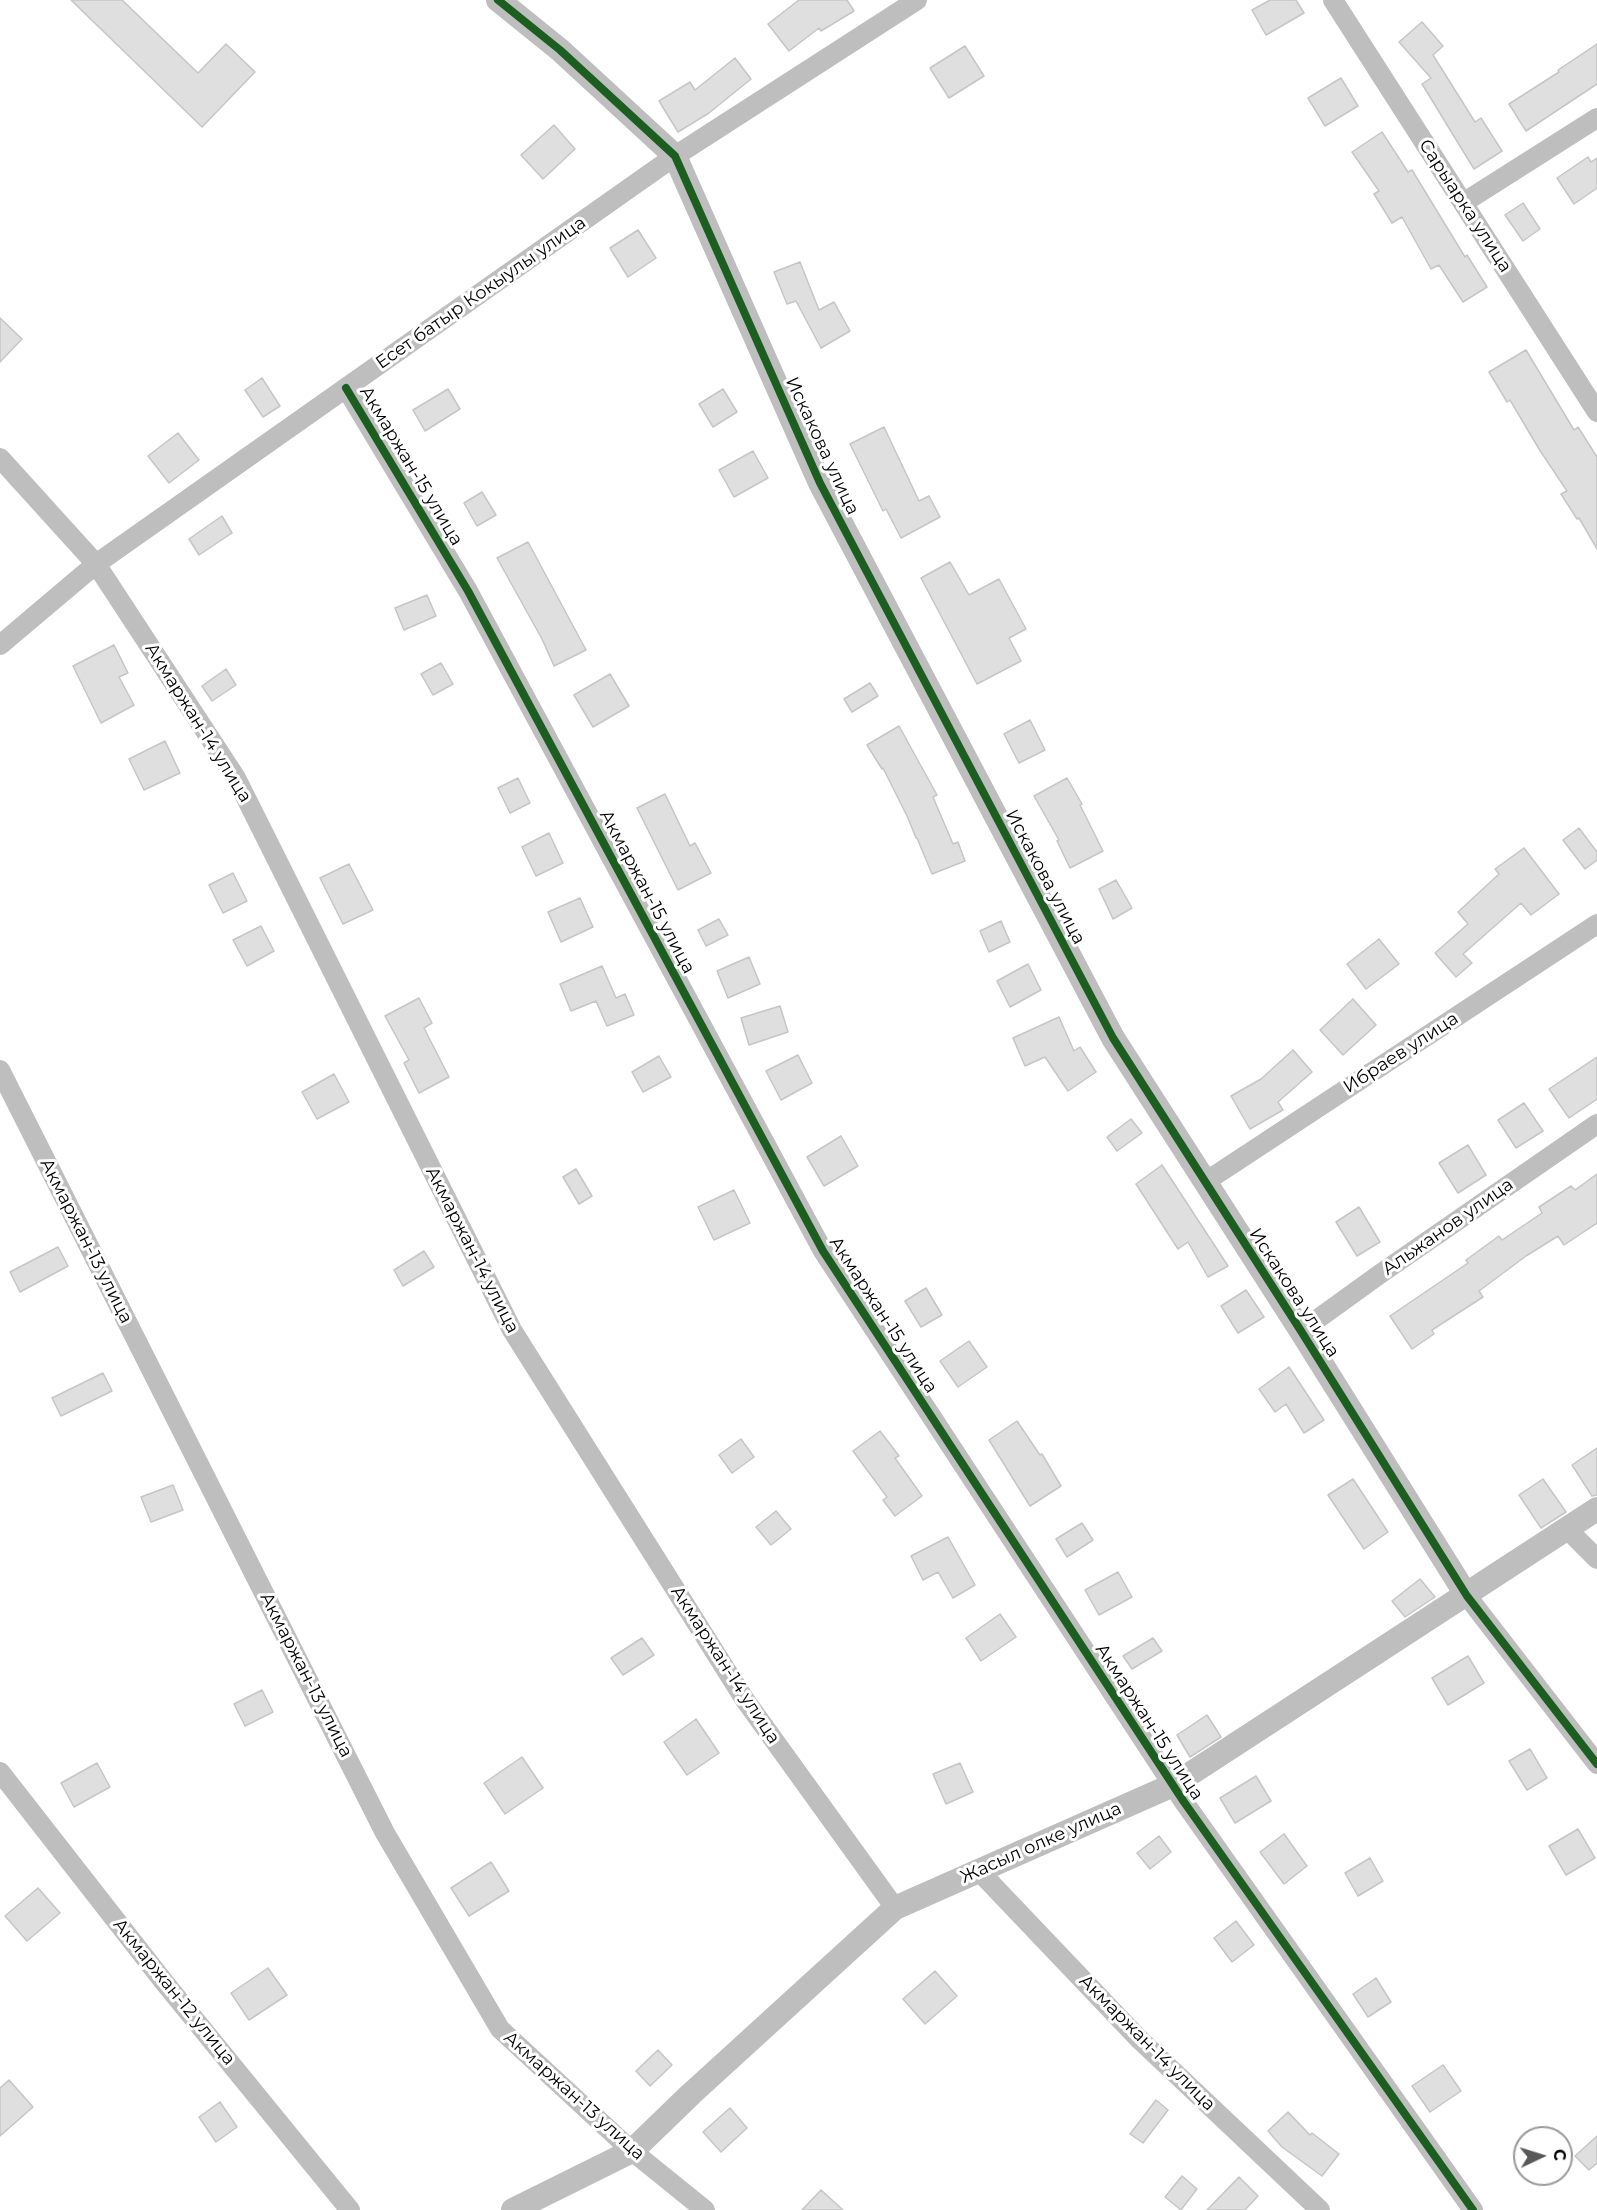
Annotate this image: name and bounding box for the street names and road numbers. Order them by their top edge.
street label: Сарыарка улица [1414,135,1516,277]
street label: Есет батыр Кокыулы улица [372,212,590,374]
street label: Искакова улица [781,374,863,518]
street label: Акмаржан-15 улица [355,382,467,550]
street label: Акмаржан-14 улица [140,639,256,807]
street label: Искакова улица [1000,806,1090,948]
street label: Акмаржан-15 улица [595,807,699,977]
street label: Ибраев улица [1340,1008,1462,1098]
street label: Акмаржан-13 улица [35,1155,137,1327]
street label: Акмаржан-14 улица [421,1163,523,1337]
street label: Альжанов улица [1378,1174,1518,1280]
street label: Искакова улица [1244,1224,1344,1362]
street label: Акмаржан-15 улица [824,1233,942,1397]
street label: Акмаржан-14 улица [666,1582,784,1748]
street label: Акмаржан-13 улица [255,1589,357,1761]
street label: Акмаржан-15 улица [1090,1640,1208,1804]
street label: Жасыл олке улица [957,1798,1125,1888]
street label: Акмаржан-12 улица [108,1914,240,2070]
street label: Акмаржан-14 улица [1074,1970,1220,2116]
street label: Акмаржан-13 улица [499,2027,649,2165]

